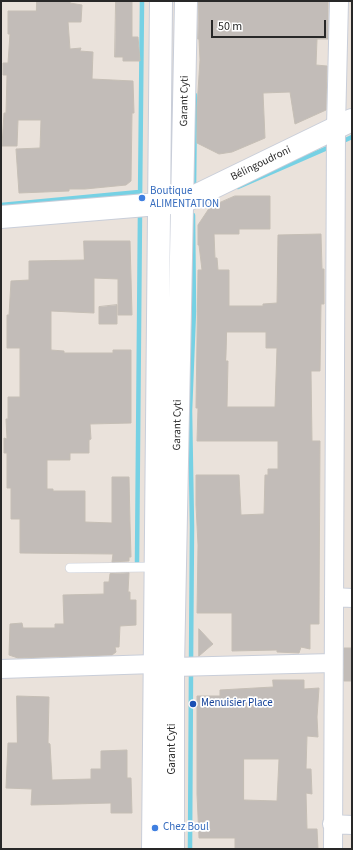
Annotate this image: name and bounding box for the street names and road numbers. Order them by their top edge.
street label: Garant Cyti [178,75,192,127]
street label: Bélingoudroni [229,144,293,184]
street label: Garant Cyti [171,399,185,451]
street label: Garant Cyti [166,723,180,775]

